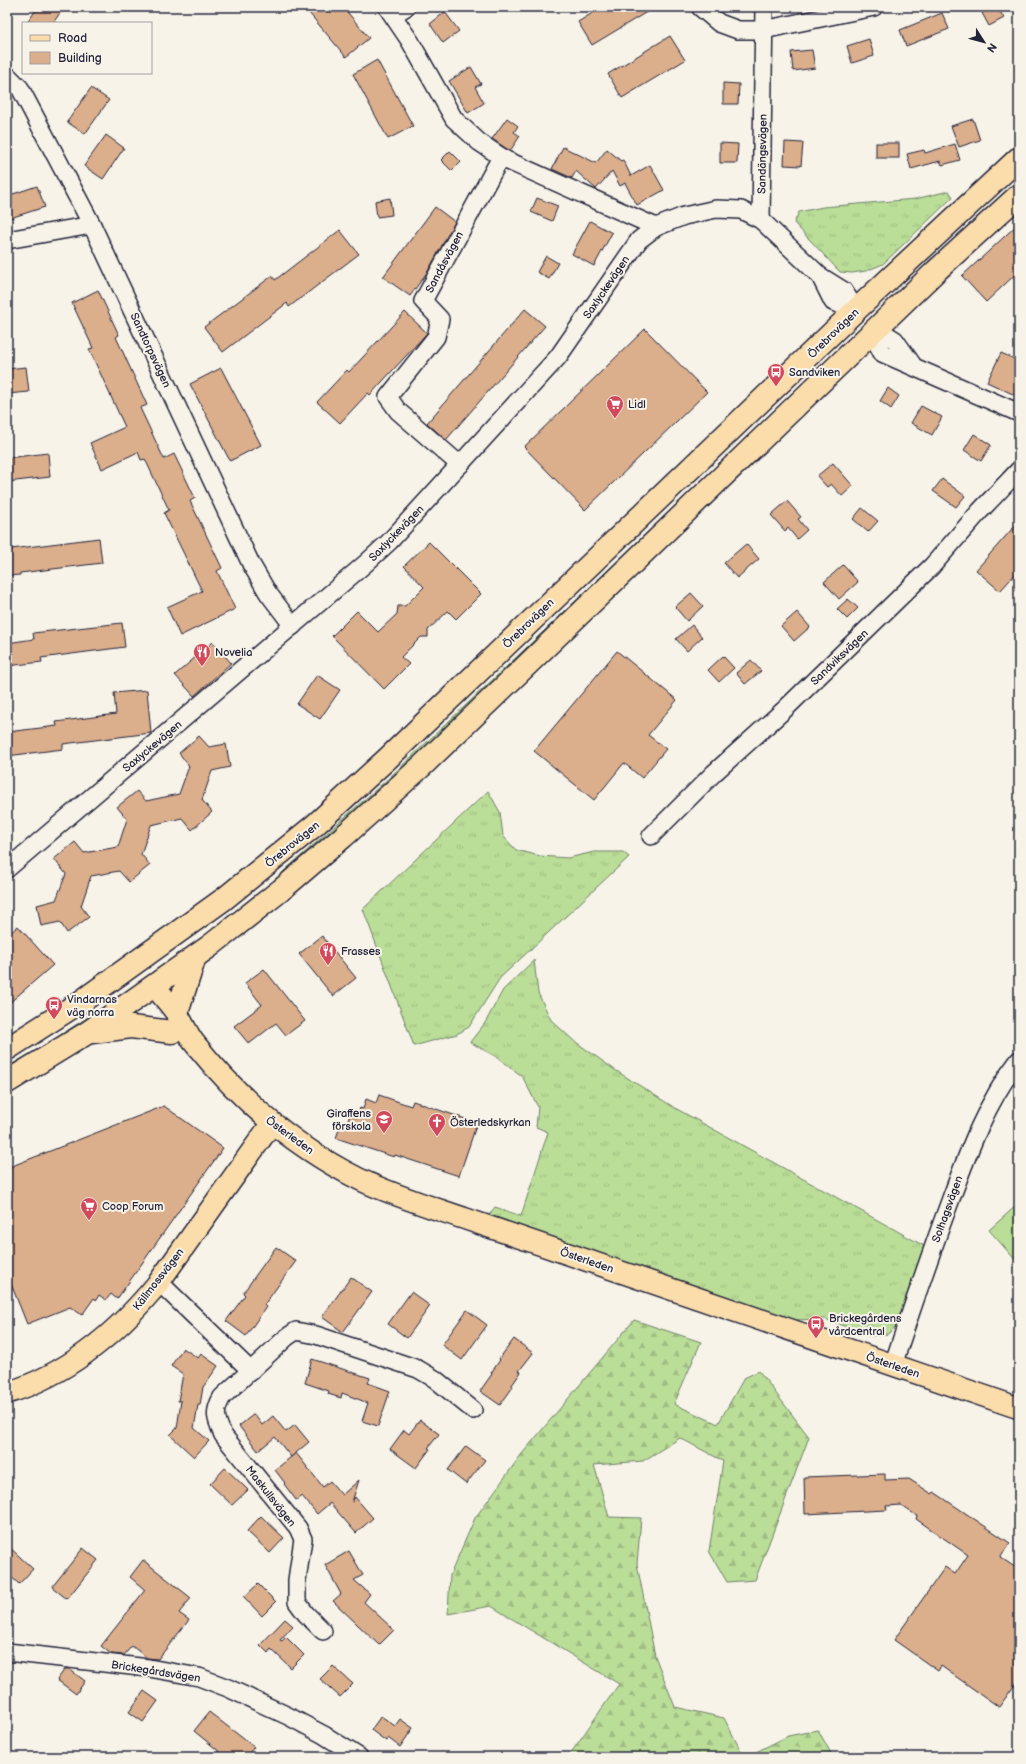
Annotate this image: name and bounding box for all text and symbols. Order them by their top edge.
legend [22,22,152,74]
north arrow [964,22,1004,62]
text: Road [58,31,87,46]
text: N [984,40,999,55]
text: Building [58,51,102,66]
street label: Sandängsvägen [755,114,770,194]
street label: Sandåsvägen [423,229,466,295]
street label: Saxlyckevägen [581,253,632,321]
street label: Örebrovägen [805,305,861,361]
street label: Sandtorpsvägen [128,311,174,390]
bus stop icon: Sandviken [766,362,786,387]
place label: Sandviken [789,366,840,379]
supermarket icon: Lidl [605,394,625,419]
place label: Lidl [628,398,646,411]
street label: Saxlyckevägen [366,503,426,564]
street label: Örebrovägen [500,595,556,651]
street label: Sandviksvägen [808,627,871,688]
restaurant icon: Novelia [192,642,212,667]
place label: Novelia [215,646,252,659]
street label: Saxlyckevägen [120,718,185,775]
street label: Örebrovägen [262,818,322,870]
restaurant icon: Frasses [318,941,338,966]
place label: Frasses [341,945,381,958]
place label: Vindarnas väg norra [66,993,118,1019]
bus stop icon: Vindarnas väg norra [44,995,64,1020]
place label: Giraffens förskola [326,1107,372,1133]
school or university icon: Giraffens förskola [374,1109,394,1134]
church icon: Österledskyrkan [427,1112,447,1137]
street label: Österleden [263,1113,317,1157]
place label: Österledskyrkan [450,1115,531,1129]
street label: Solhagsvägen [929,1174,966,1244]
supermarket icon: Coop Forum [79,1196,99,1221]
place label: Coop Forum [102,1200,163,1213]
street label: Österleden [558,1244,616,1276]
street label: Källmossvägen [130,1246,187,1313]
place label: Brickegårdens vårdcentral [828,1312,902,1338]
bus stop icon: Brickegårdens vårdcentral [806,1314,826,1339]
street label: Österleden [864,1349,922,1381]
street label: Maskullsvägen [243,1463,298,1529]
street label: Brickegårdsvägen [110,1658,202,1685]

